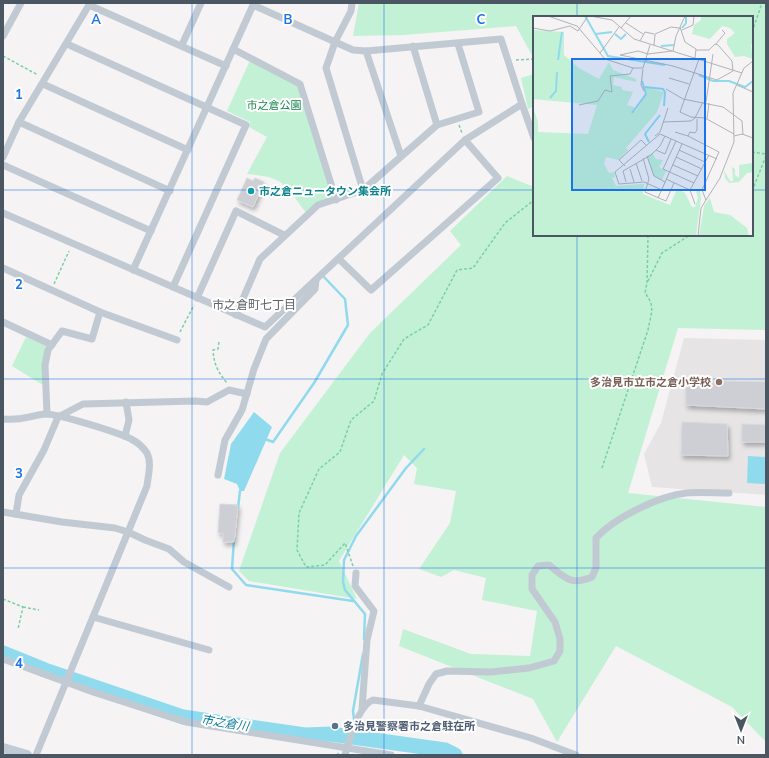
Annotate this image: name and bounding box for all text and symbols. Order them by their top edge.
text: A [91,11,101,29]
text: B [284,11,293,29]
text: C [477,11,486,29]
inset map [533,16,753,236]
text: 1 [15,86,23,104]
park label: 市之倉公園 [247,98,302,113]
place label: 市之倉ニュータウン集会所 [259,184,391,199]
marker: 市之倉ニュータウン集会所 [246,186,256,196]
text: 2 [15,276,23,294]
district label: 市之倉町七丁目 [212,297,296,313]
place label: 多治見市立市之倉小学校 [590,375,711,390]
marker: 多治見市立市之倉小学校 [714,377,724,387]
text: 3 [15,465,23,483]
text: 4 [15,655,23,673]
north arrow [721,710,761,750]
water label: 市之倉川 [200,711,252,735]
place label: 多治見警察署市之倉駐在所 [343,719,475,734]
marker: 多治見警察署市之倉駐在所 [330,721,340,731]
text: N [737,732,745,747]

